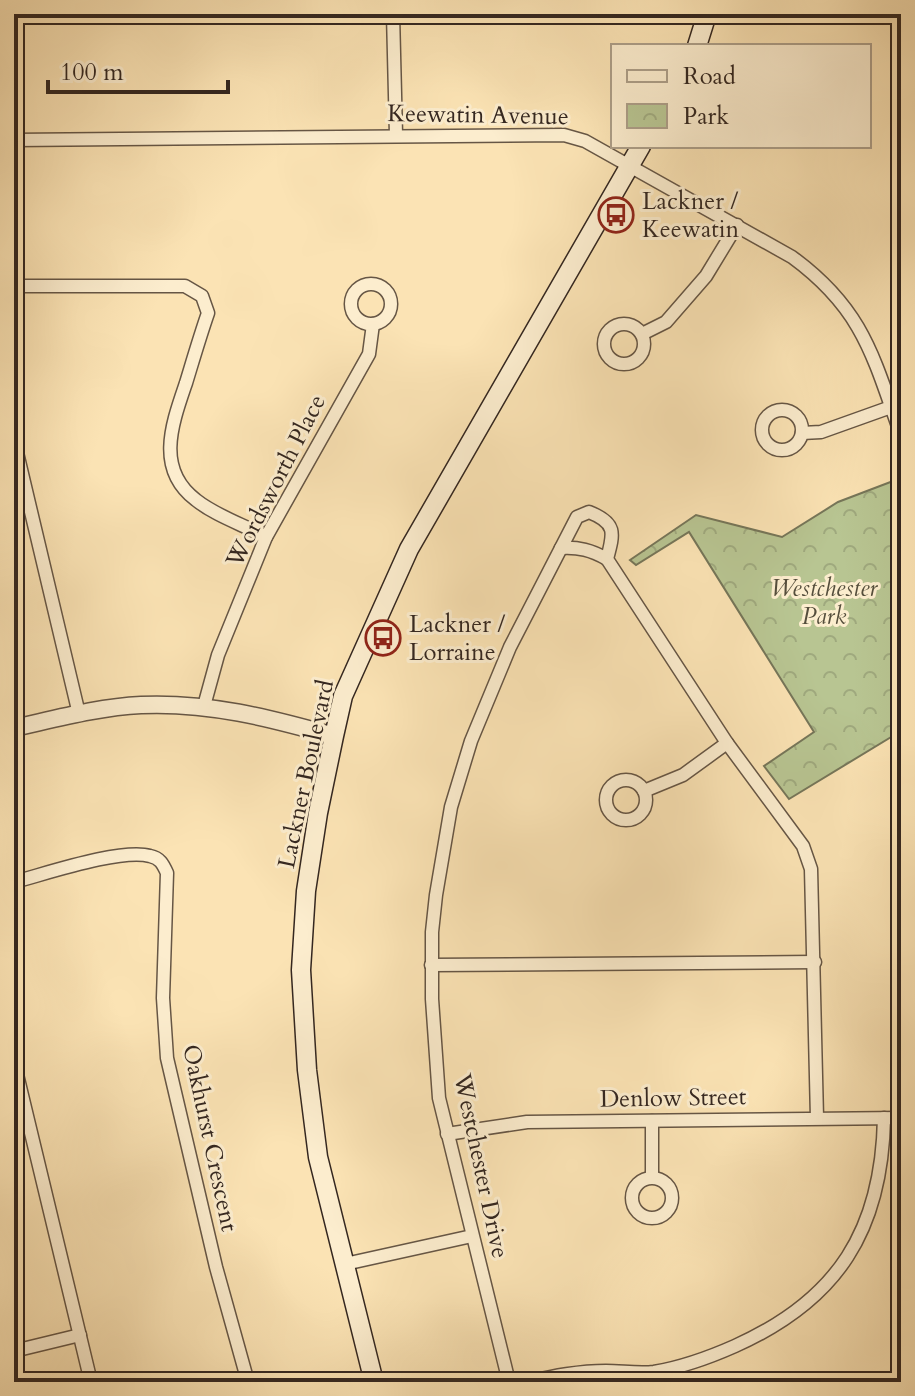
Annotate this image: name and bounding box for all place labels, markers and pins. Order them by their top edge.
place label: Lackner / Keewatin [642,185,740,246]
bus stop icon: Lackner / Keewatin [597,196,635,234]
place label: Lackner / Lorraine [409,608,505,669]
bus stop icon: Lackner / Lorraine [364,619,402,657]

